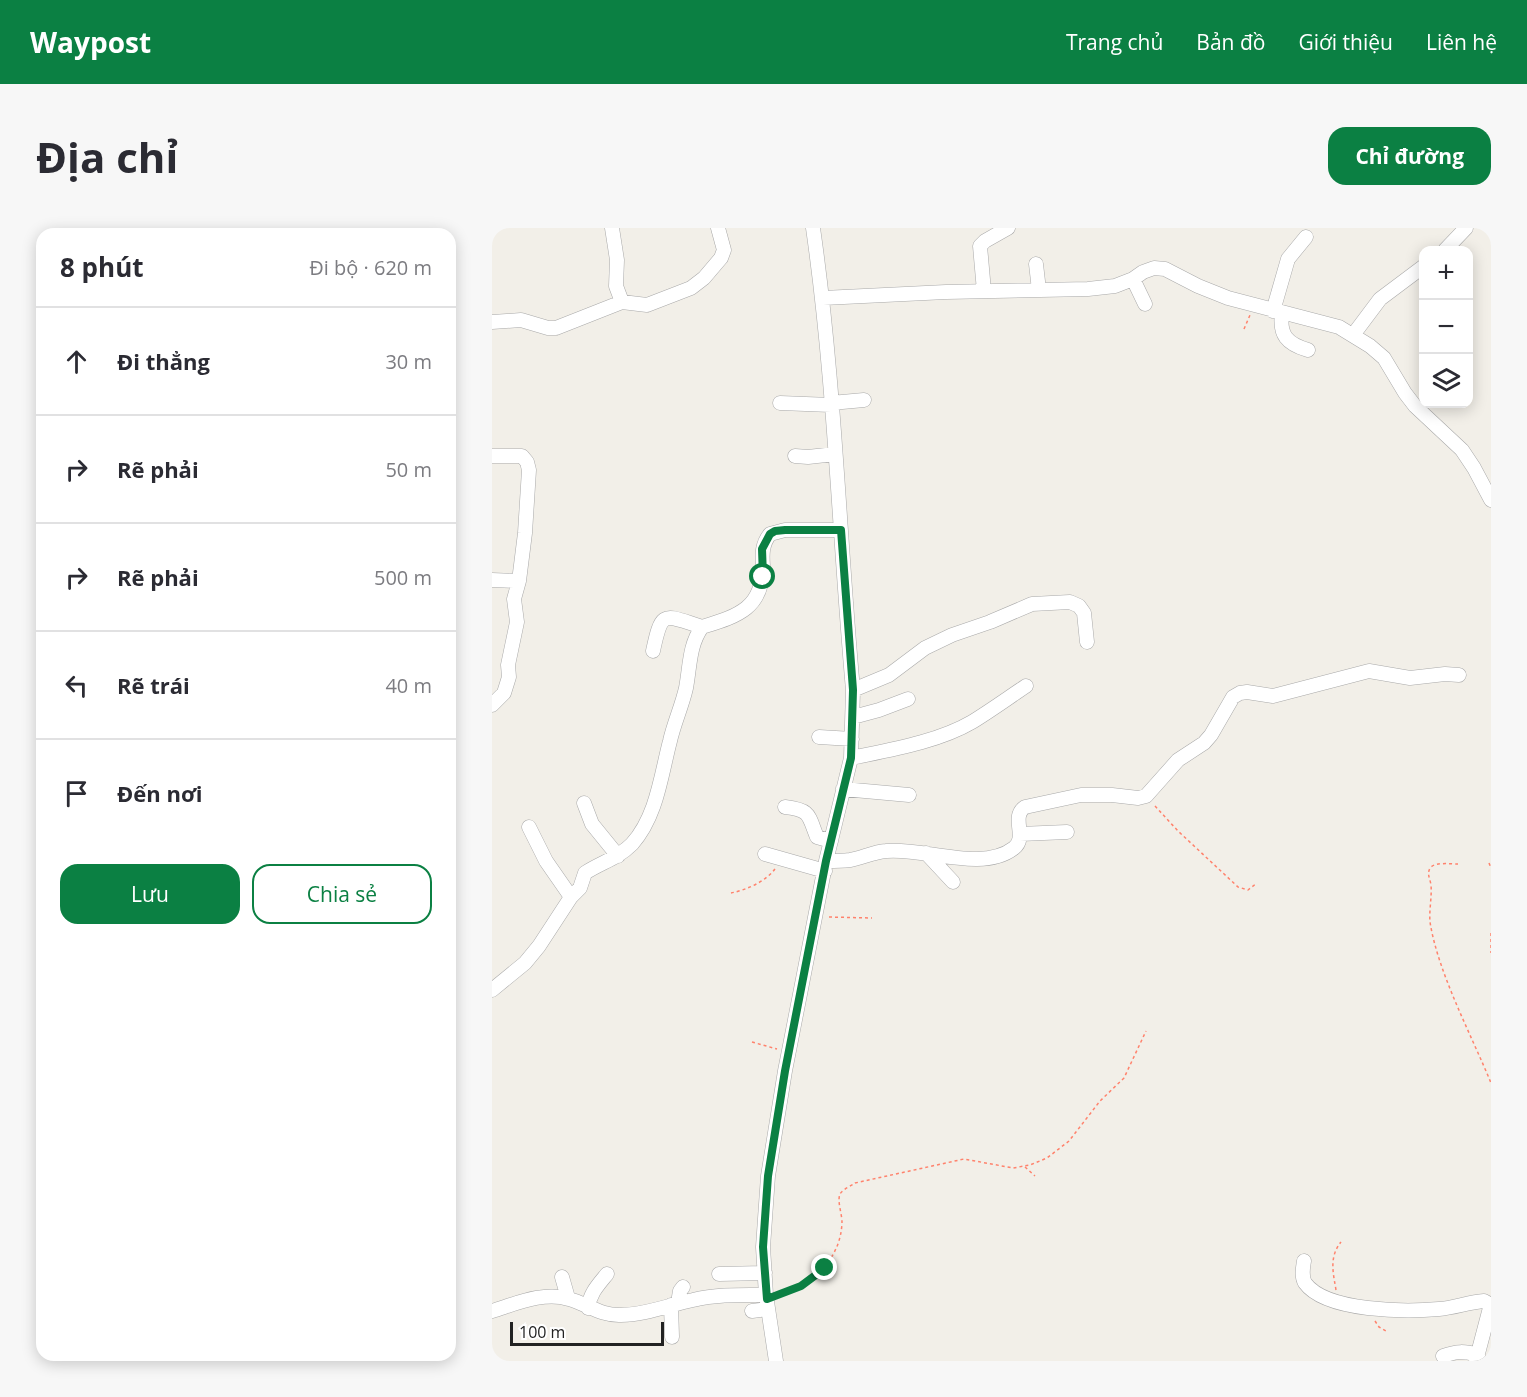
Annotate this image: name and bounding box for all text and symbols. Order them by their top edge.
text: Waypost [30,23,151,61]
text: Trang chủ [1066,28,1163,56]
text: Bản đồ [1196,28,1265,56]
text: Giới thiệu [1298,28,1393,56]
text: Liên hệ [1426,28,1497,56]
button: Chỉ đường [1328,127,1491,185]
text: Địa chỉ [36,128,178,185]
map controls [1419,246,1473,408]
button: + [1419,246,1473,300]
text: 8 phút [60,249,144,285]
text: Đi bộ · 620 m [309,254,432,281]
button: − [1419,300,1473,354]
icon: ahead [60,345,93,378]
text: Đi thẳng [117,346,210,376]
text: 30 m [385,348,432,375]
button: layers [1419,354,1473,408]
icon: right [60,453,93,486]
text: Rẽ phải [117,454,199,484]
text: 50 m [385,456,432,483]
icon: right [60,561,93,594]
text: Rẽ phải [117,562,199,592]
route start [749,563,775,589]
text: 500 m [374,564,432,591]
icon: left [60,669,93,702]
text: Rẽ trái [117,670,190,700]
text: 40 m [385,672,432,699]
icon: arrive [60,777,93,810]
text: Đến nơi [117,778,203,808]
button: Lưu [60,864,240,924]
button: Chia sẻ [252,864,432,924]
route end [811,1254,837,1280]
scale bar [510,1319,664,1346]
text: 100 m [519,1321,565,1343]

